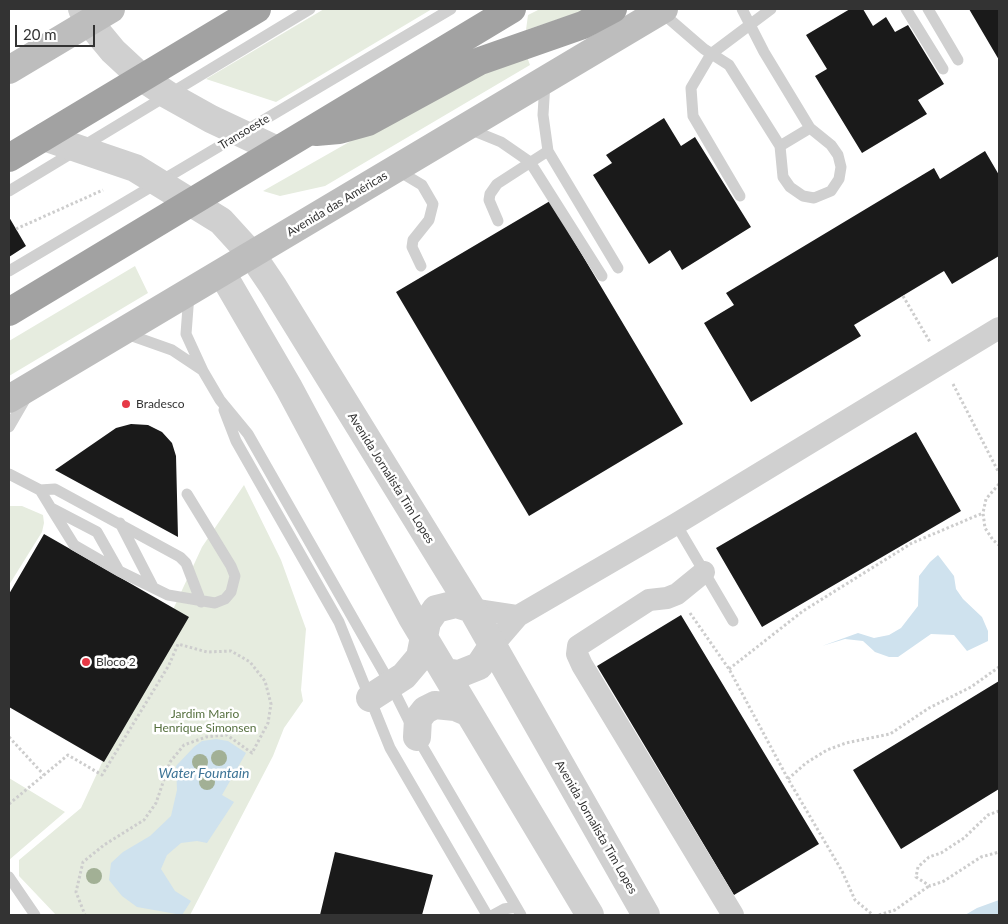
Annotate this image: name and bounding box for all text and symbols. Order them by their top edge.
scale bar [18,15,98,47]
text: 20 m [23,25,57,43]
street label: Transoeste [216,111,272,153]
street label: Avenida das Américas [284,168,390,240]
place label: Bradesco [136,397,185,411]
marker: Bradesco [120,398,132,410]
street label: Avenida Jornalista Tim Lopes [345,410,437,546]
place label: Bloco 2 [96,655,136,669]
marker: Bloco 2 [80,656,92,668]
park label: Jardim Mario Henrique Simonsen [153,707,257,735]
street label: Avenida Jornalista Tim Lopes [552,758,640,896]
water label: Water Fountain [159,765,249,781]

